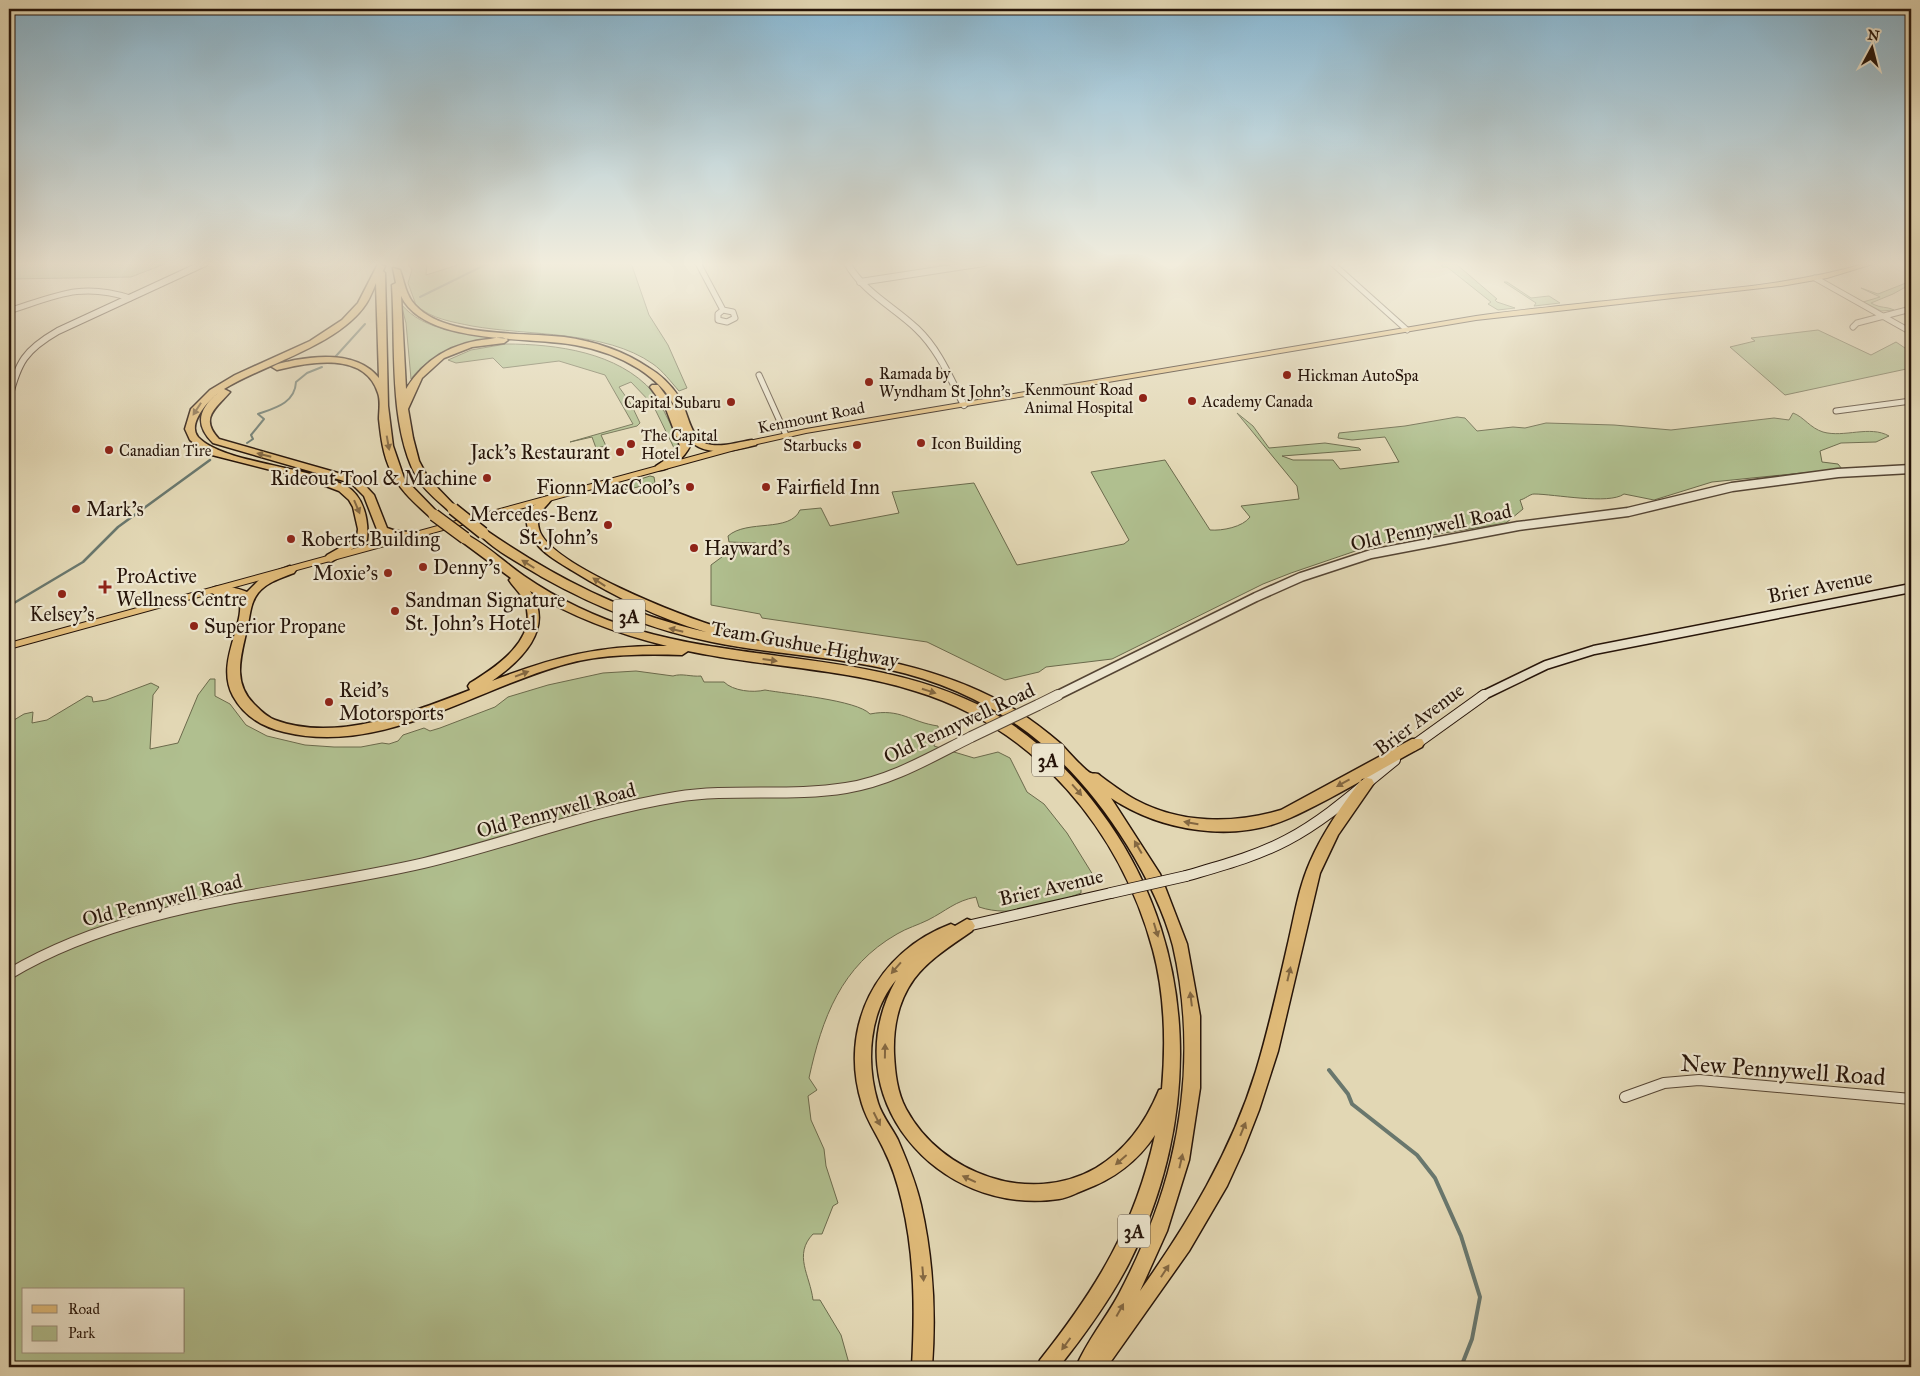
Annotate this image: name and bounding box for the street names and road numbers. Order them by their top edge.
street label: Kenmount Road [756,398,866,437]
street label: Old Pennywell Road [1348,498,1514,556]
street label: Brier Avenue [1766,564,1874,608]
road number: 3A [613,600,645,632]
street label: Team Gushue Highway [709,616,901,673]
street label: Old Pennywell Road [880,677,1038,769]
street label: Brier Avenue [1369,677,1469,761]
road number: 3A [1032,744,1064,776]
street label: Old Pennywell Road [474,777,638,843]
street label: Brier Avenue [997,863,1105,911]
street label: Old Pennywell Road [80,869,244,931]
street label: New Pennywell Road [1679,1048,1887,1092]
road number: 3A [1118,1214,1150,1248]

